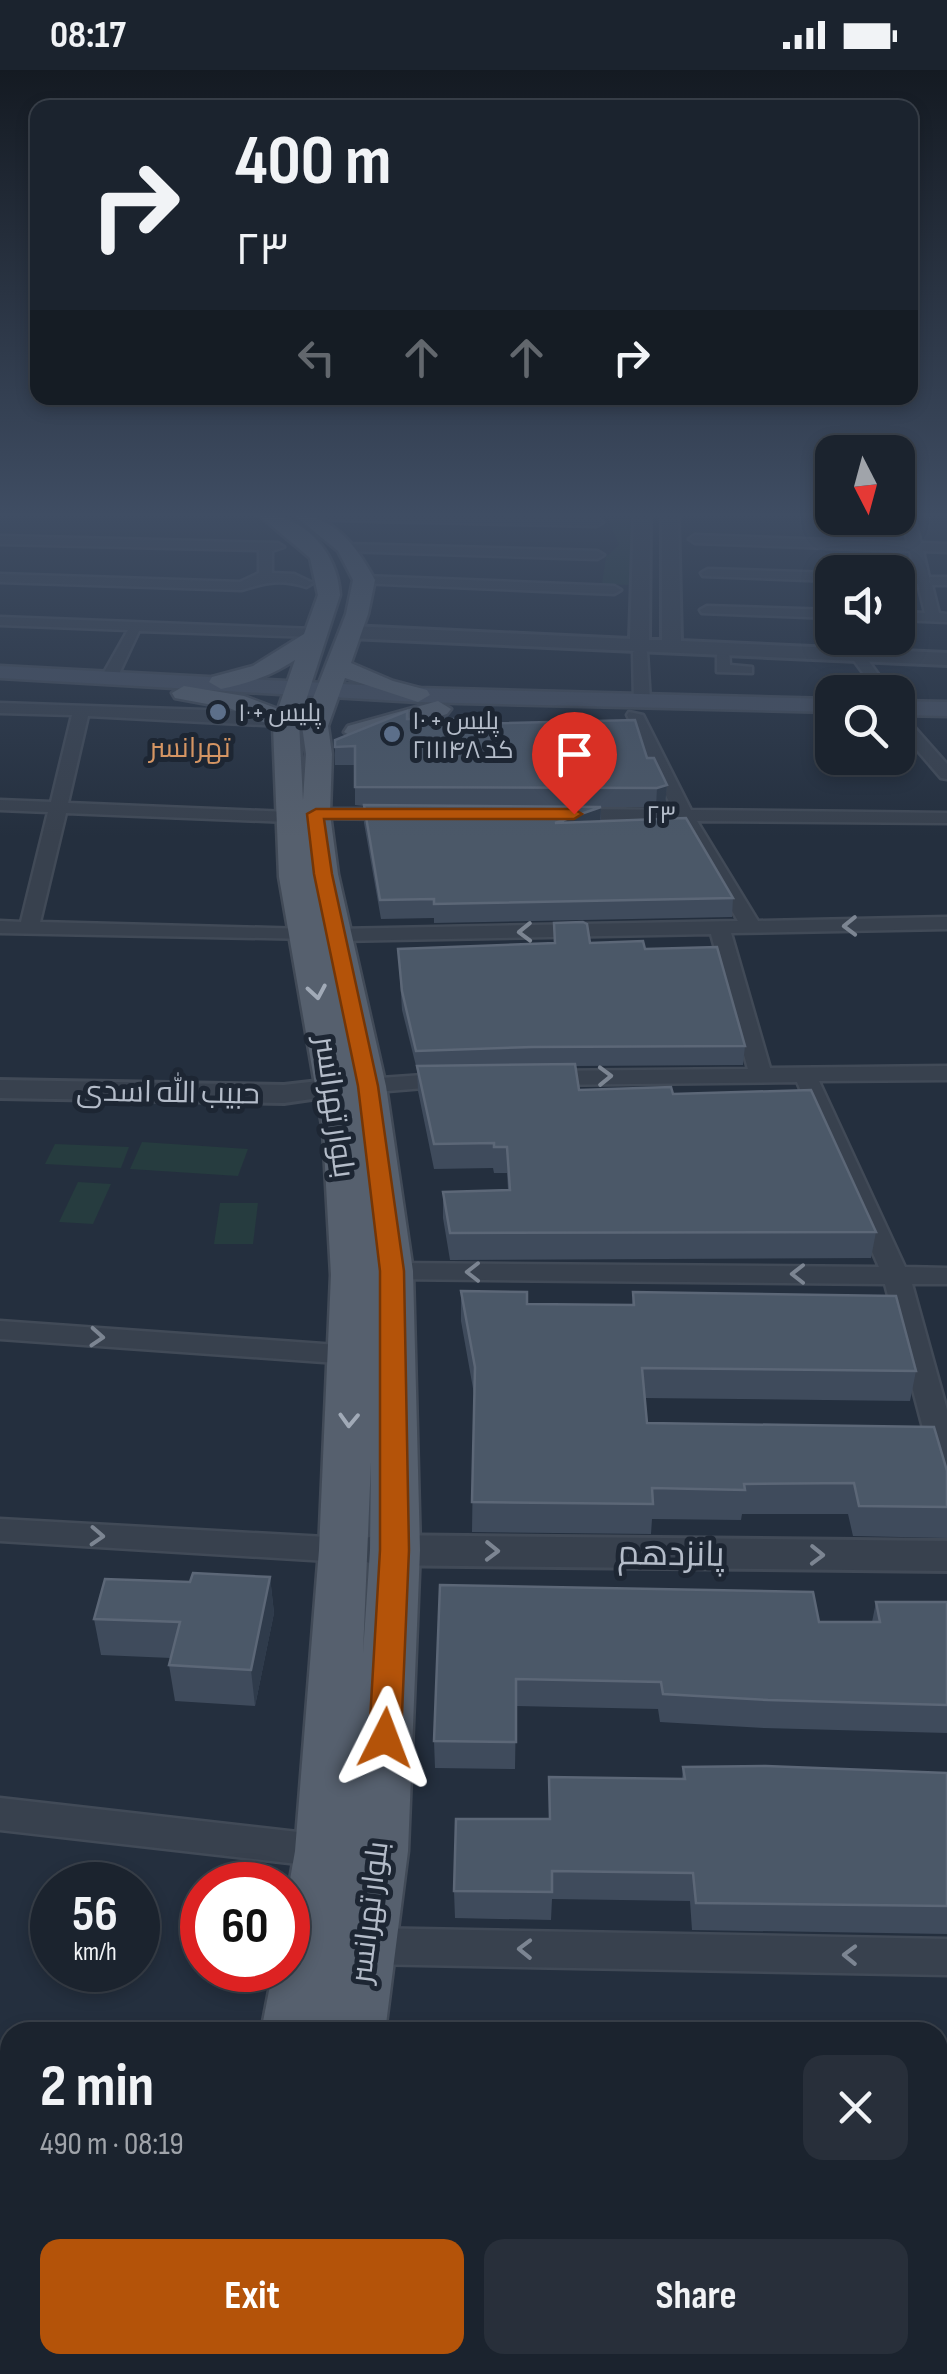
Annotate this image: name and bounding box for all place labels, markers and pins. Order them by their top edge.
place label: پلیس +۱۰ [238,698,321,729]
marker: پلیس +۱۰ [207,701,229,723]
place label: پلیس + ۱۰ کد ۲۱۱۱۴۸ [412,706,514,766]
pin [532,712,617,815]
marker: پلیس + ۱۰ کد ۲۱۱۱۴۸ [381,723,403,745]

